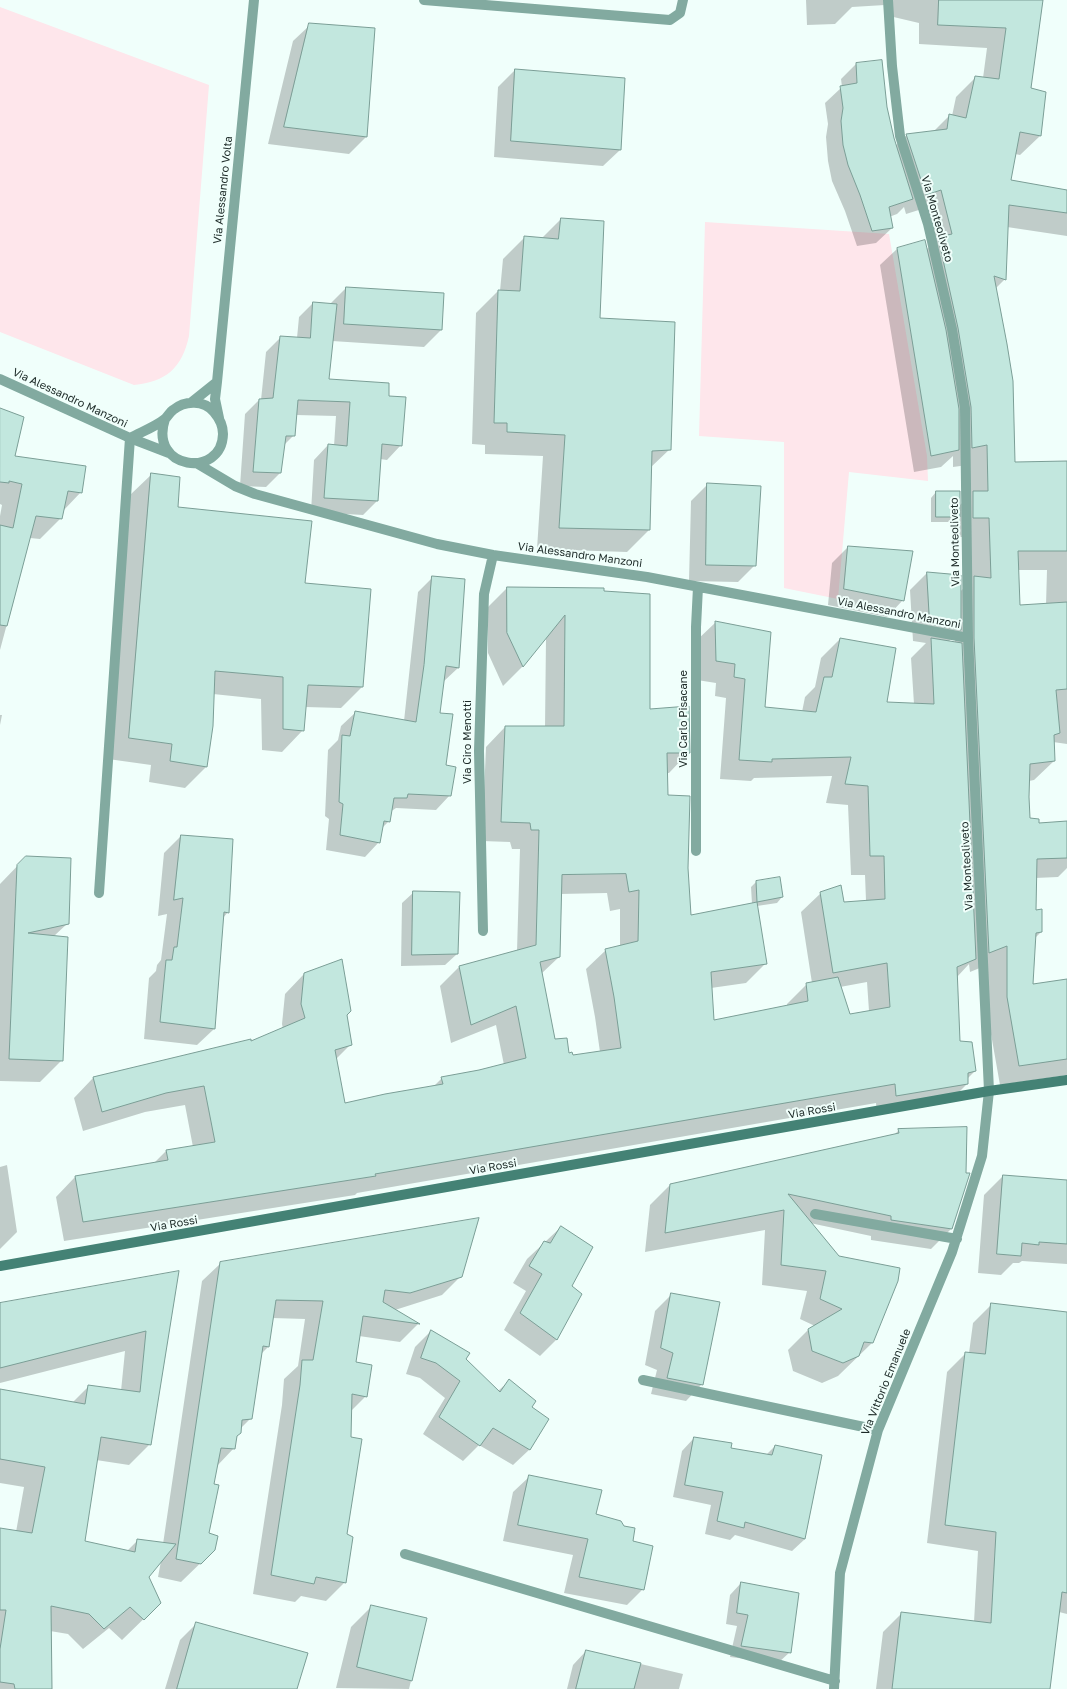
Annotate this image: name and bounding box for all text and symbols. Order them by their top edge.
street label: Via Alessandro Volta [211,135,235,245]
street label: Via Monteoliveto [918,174,956,264]
street label: Via Alessandro Manzoni [10,365,130,431]
street label: Via Monteoliveto [948,497,962,587]
street label: Via Alessandro Manzoni [517,540,643,570]
street label: Via Alessandro Manzoni [836,595,962,631]
street label: Via Carlo Pisacane [677,670,691,768]
street label: Via Ciro Menotti [461,700,475,784]
street label: Via Monteoliveto [958,821,976,911]
street label: Via Rossi [787,1100,837,1122]
street label: Via Rossi [468,1156,518,1178]
street label: Via Rossi [149,1213,199,1235]
street label: Via Vittorio Emanuele [859,1327,913,1437]

